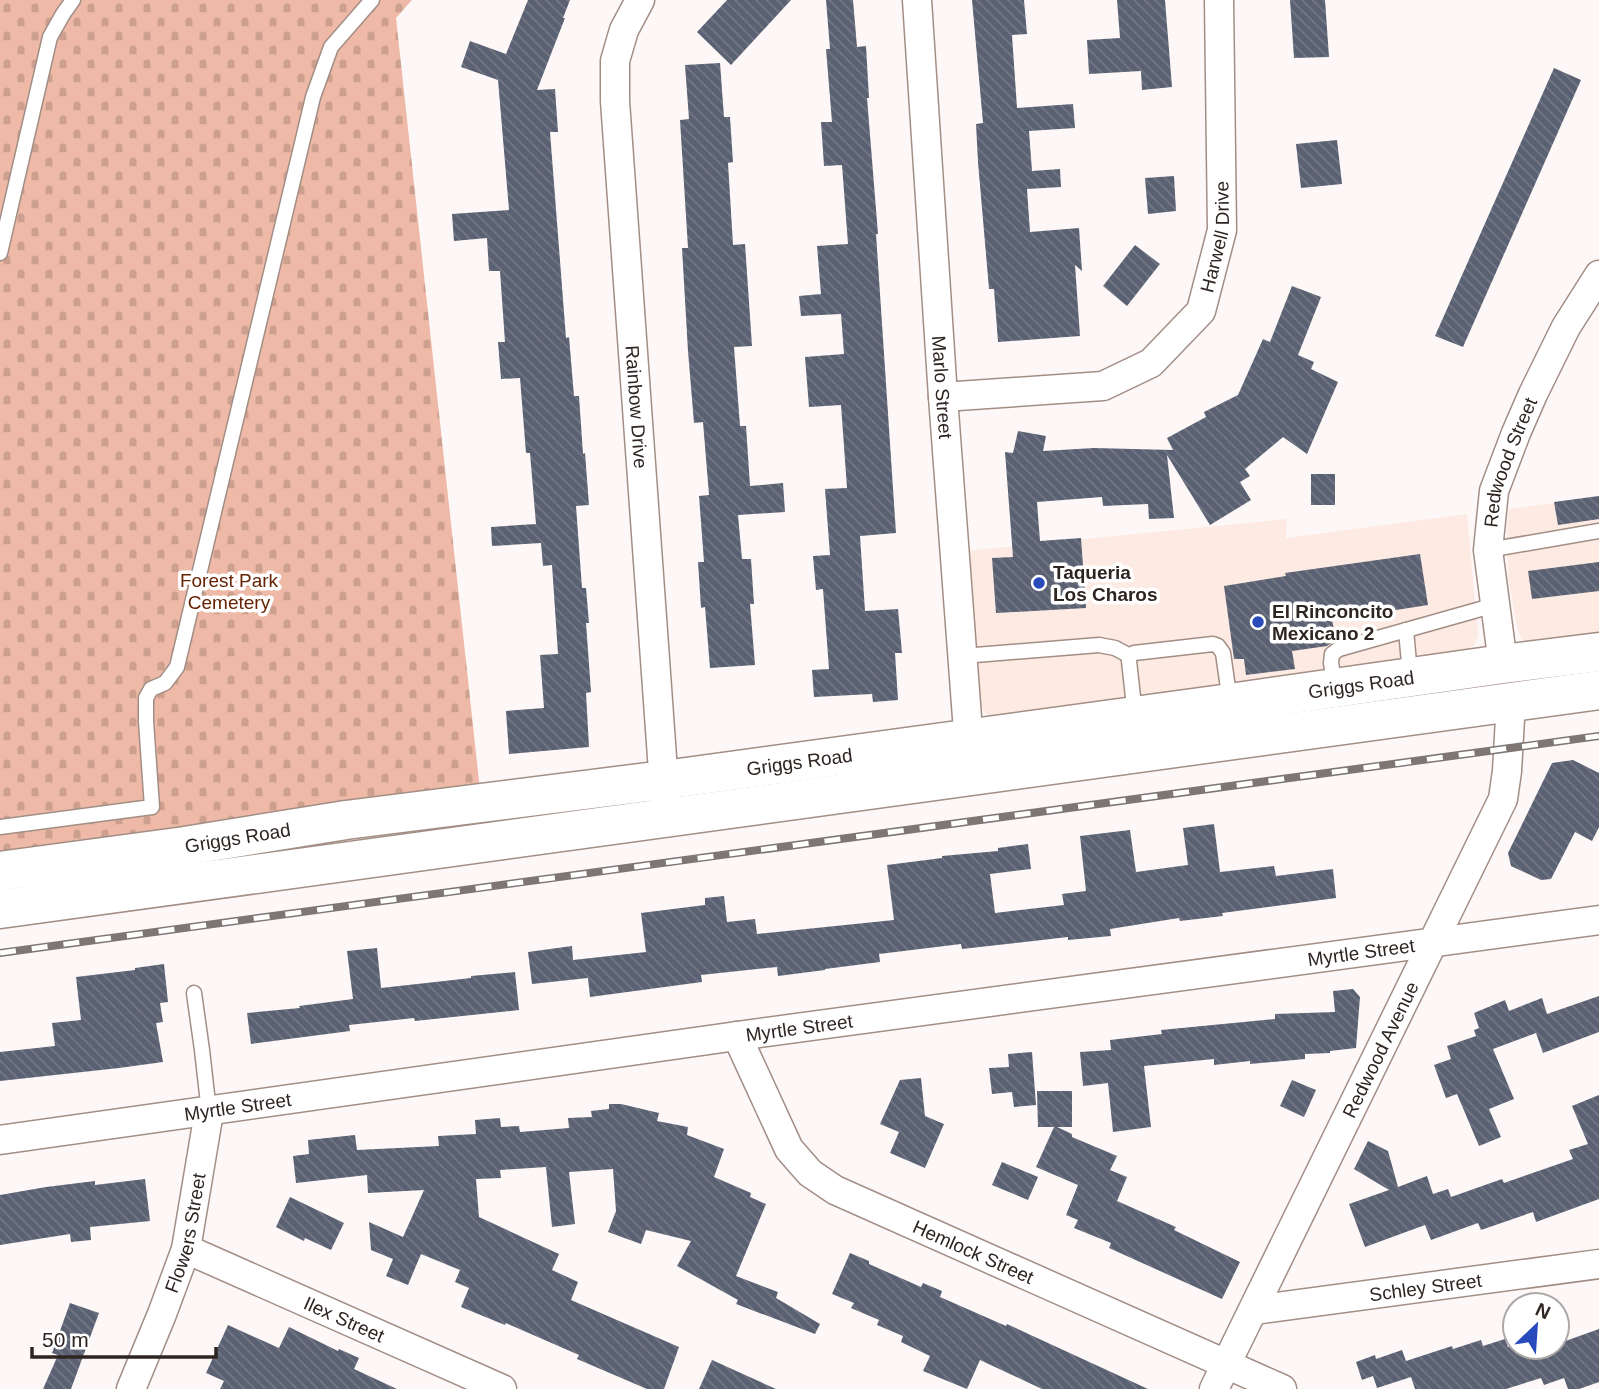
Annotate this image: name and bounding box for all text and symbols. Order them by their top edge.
street label: Harwell Drive [1196,181,1233,295]
street label: Marlo Street [928,335,956,440]
street label: Rainbow Drive [622,345,651,469]
street label: Redwood Street [1480,394,1542,528]
place label: Taqueria Los Charos [1053,562,1158,605]
park label: Forest Park Cemetery [180,570,279,613]
marker: Taqueria Los Charos [1031,575,1047,591]
place label: El Rinconcito Mexicano 2 [1272,601,1393,644]
marker: El Rinconcito Mexicano 2 [1250,614,1266,630]
street label: Griggs Road [1307,667,1416,703]
street label: Griggs Road [745,744,854,780]
street label: Griggs Road [183,819,292,857]
street label: Myrtle Street [1306,935,1417,970]
street label: Redwood Avenue [1339,978,1423,1121]
street label: Myrtle Street [744,1010,855,1046]
street label: Myrtle Street [183,1089,293,1125]
street label: Flowers Street [161,1171,210,1296]
street label: Hemlock Street [910,1216,1037,1288]
street label: Schley Street [1368,1270,1484,1306]
north arrow [1501,1291,1571,1361]
street label: Ilex Street [301,1293,388,1347]
text: N [1532,1299,1554,1323]
scale bar [32,1316,215,1360]
text: 50 m [42,1328,89,1351]

